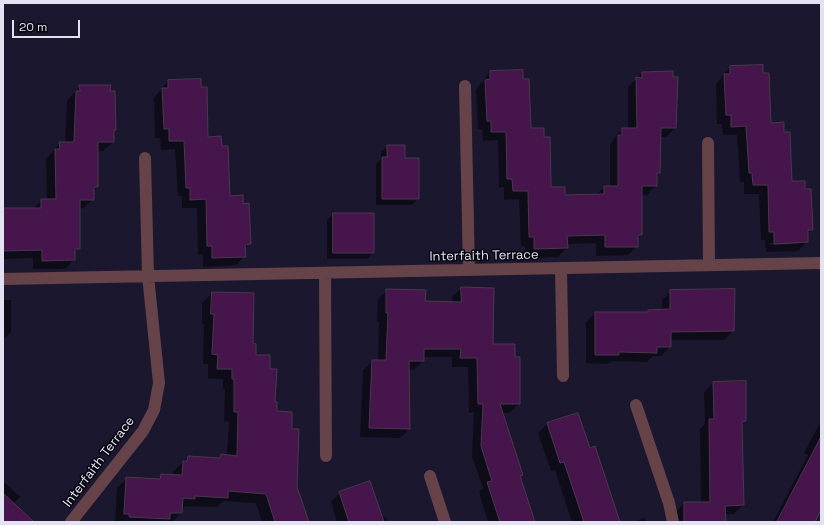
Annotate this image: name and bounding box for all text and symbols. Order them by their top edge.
scale bar [14,12,82,38]
text: 20 m [19,19,47,35]
street label: Interfaith Terrace [429,247,539,265]
street label: Interfaith Terrace [60,414,138,510]

